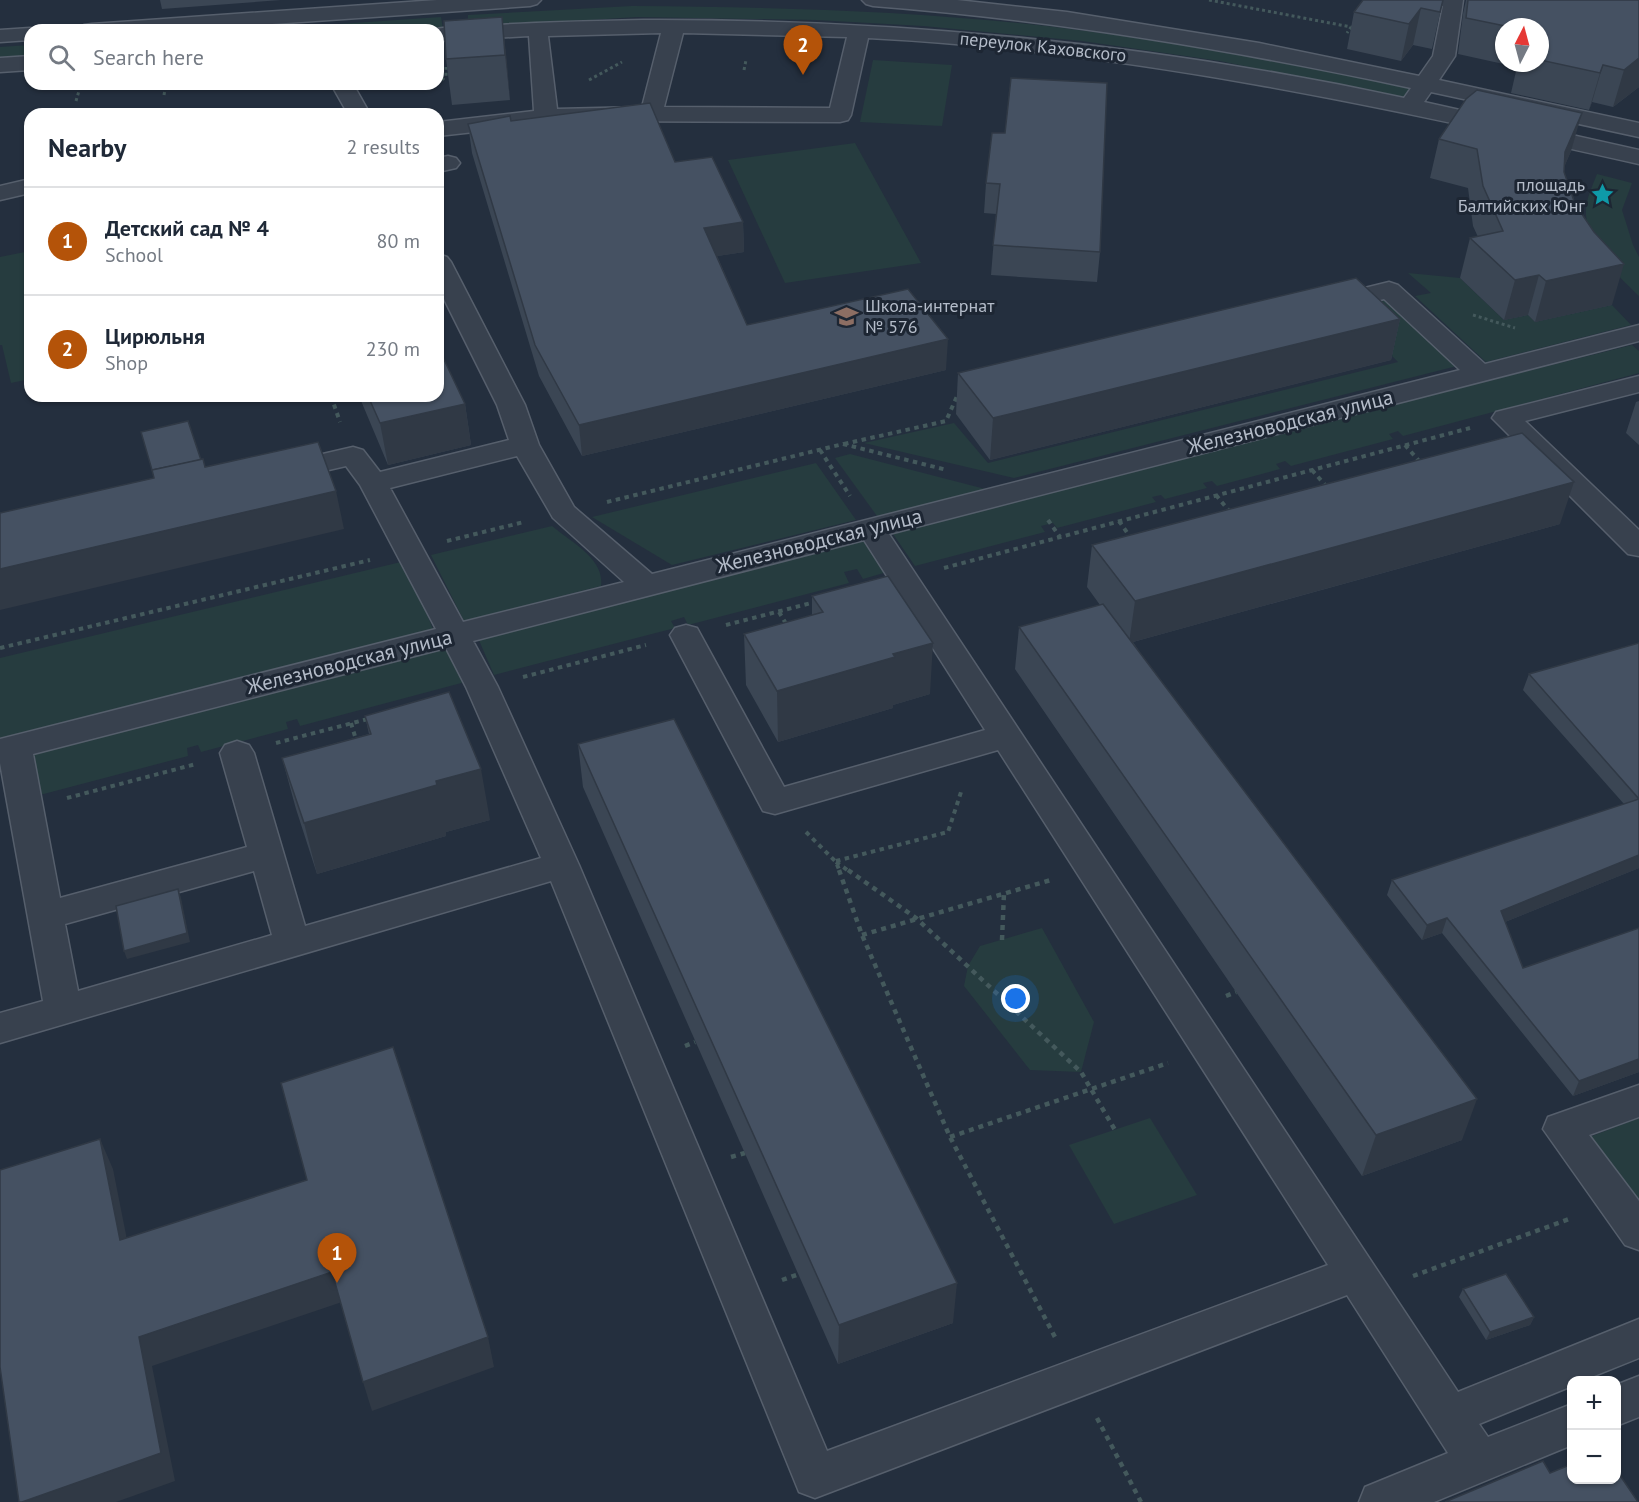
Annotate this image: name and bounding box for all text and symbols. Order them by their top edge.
north arrow [1495,18,1549,72]
search box [24,24,444,90]
pin: 2 [784,26,822,75]
street label: переулок Каховского [959,26,1127,67]
icon: search [45,41,78,74]
text: Search here [93,43,204,71]
text: Nearby [48,131,126,164]
text: 2 results [347,134,420,160]
place label: площадь Балтийских Юнг [1458,173,1585,217]
place icon: площадь Балтийских Юнг [1590,182,1616,208]
text: Детский сад № 4 [105,214,269,242]
text: 1 [62,228,73,254]
text: 80 m [377,228,420,254]
text: School [105,242,163,268]
place label: Школа-интернат № 576 [865,294,995,338]
school or university icon: Школа-интернат № 576 [834,303,860,329]
text: Цирюльня [105,322,205,350]
text: 2 [62,336,73,362]
text: 230 m [366,336,420,362]
text: Shop [105,350,148,376]
street label: Железноводская улица [1183,383,1396,460]
street label: Железноводская улица [712,502,925,579]
street label: Железноводская улица [242,623,455,700]
your location [1001,984,1030,1013]
pin: 1 [318,1234,356,1283]
map controls [1567,1376,1621,1484]
button: + [1567,1376,1621,1430]
button: − [1567,1430,1621,1484]

